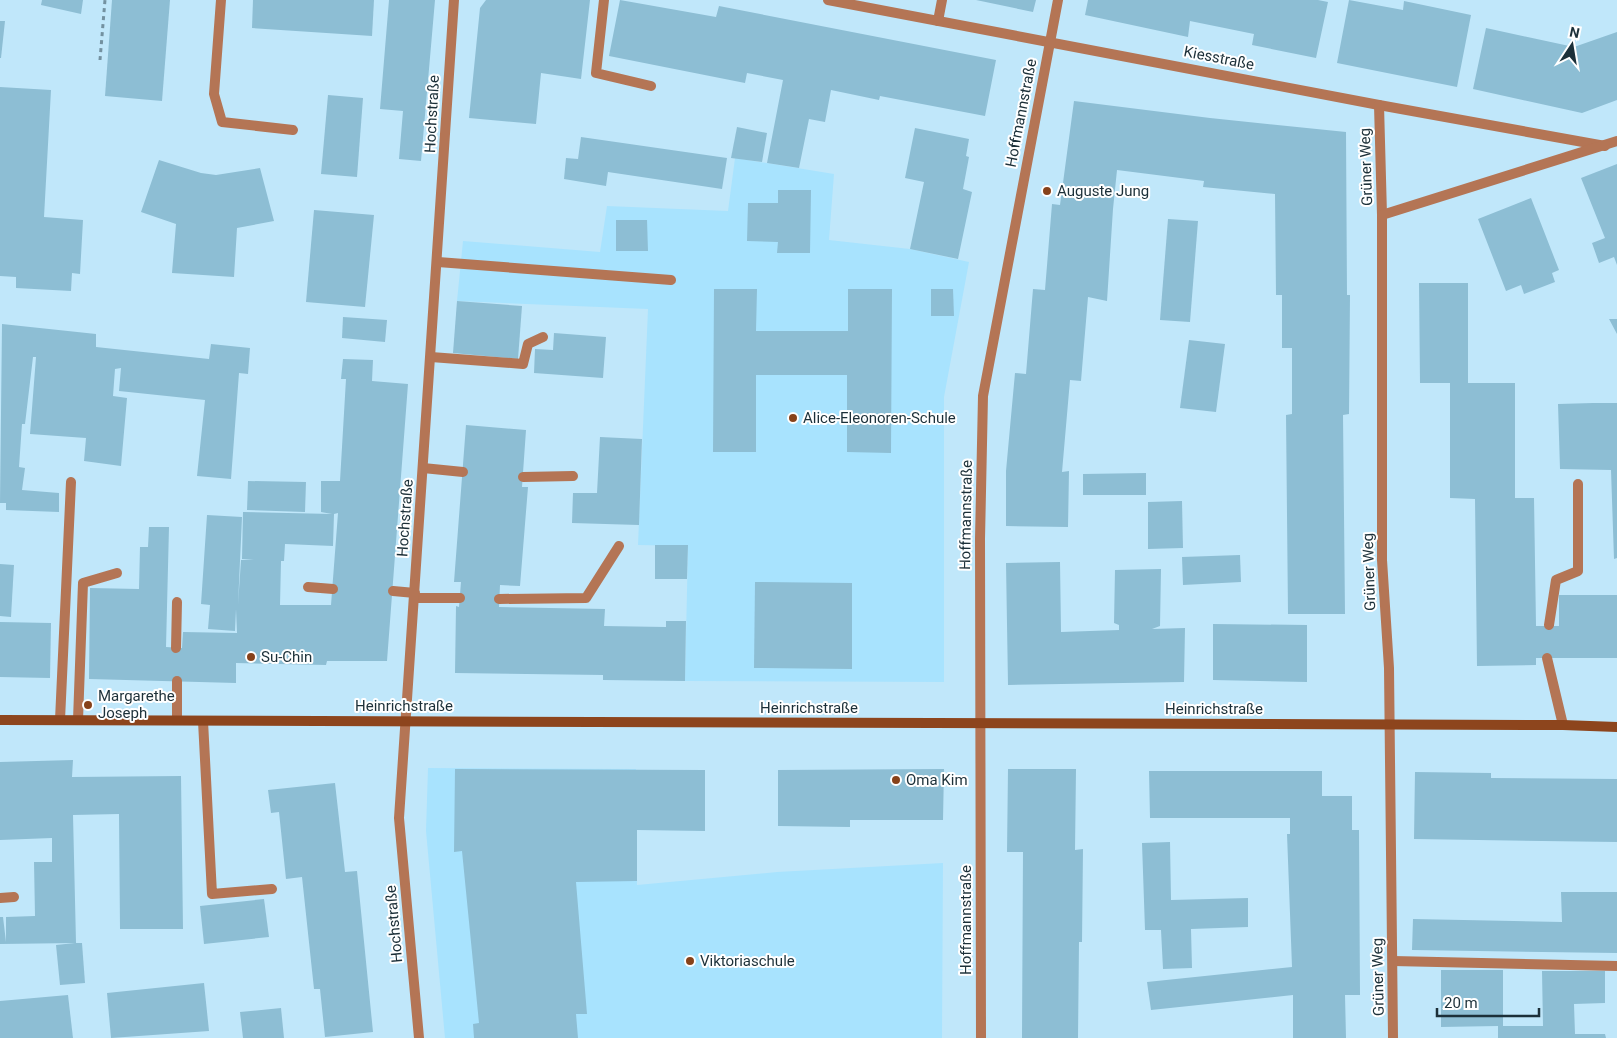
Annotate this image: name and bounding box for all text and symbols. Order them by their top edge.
north arrow [1547,20,1597,70]
text: N [1568,23,1581,41]
street label: Kiesstraße [1182,42,1256,74]
street label: Hoffmannstraße [1002,57,1040,169]
street label: Hochstraße [421,75,443,153]
street label: Grüner Weg [1356,128,1376,206]
place label: Auguste Jung [1057,182,1149,200]
marker: Auguste Jung [1041,185,1053,197]
place label: Alice-Eleonoren-Schule [803,409,956,427]
marker: Alice-Eleonoren-Schule [787,412,799,424]
street label: Hoffmannstraße [956,460,976,570]
street label: Hochstraße [393,479,417,557]
street label: Grüner Weg [1359,533,1379,611]
place label: Su-Chin [261,648,312,666]
marker: Su-Chin [245,651,257,663]
place label: Margarethe Joseph [98,687,175,722]
street label: Heinrichstraße [355,697,453,715]
marker: Margarethe Joseph [82,699,94,711]
street label: Heinrichstraße [760,699,858,717]
street label: Heinrichstraße [1165,700,1263,718]
place label: Oma Kim [906,771,968,789]
marker: Oma Kim [890,774,902,786]
street label: Hoffmannstraße [957,865,975,975]
street label: Hochstraße [382,884,406,964]
street label: Grüner Weg [1368,938,1388,1016]
place label: Viktoriaschule [700,952,795,970]
marker: Viktoriaschule [684,955,696,967]
scale bar [1437,986,1540,1018]
text: 20 m [1444,994,1478,1012]

